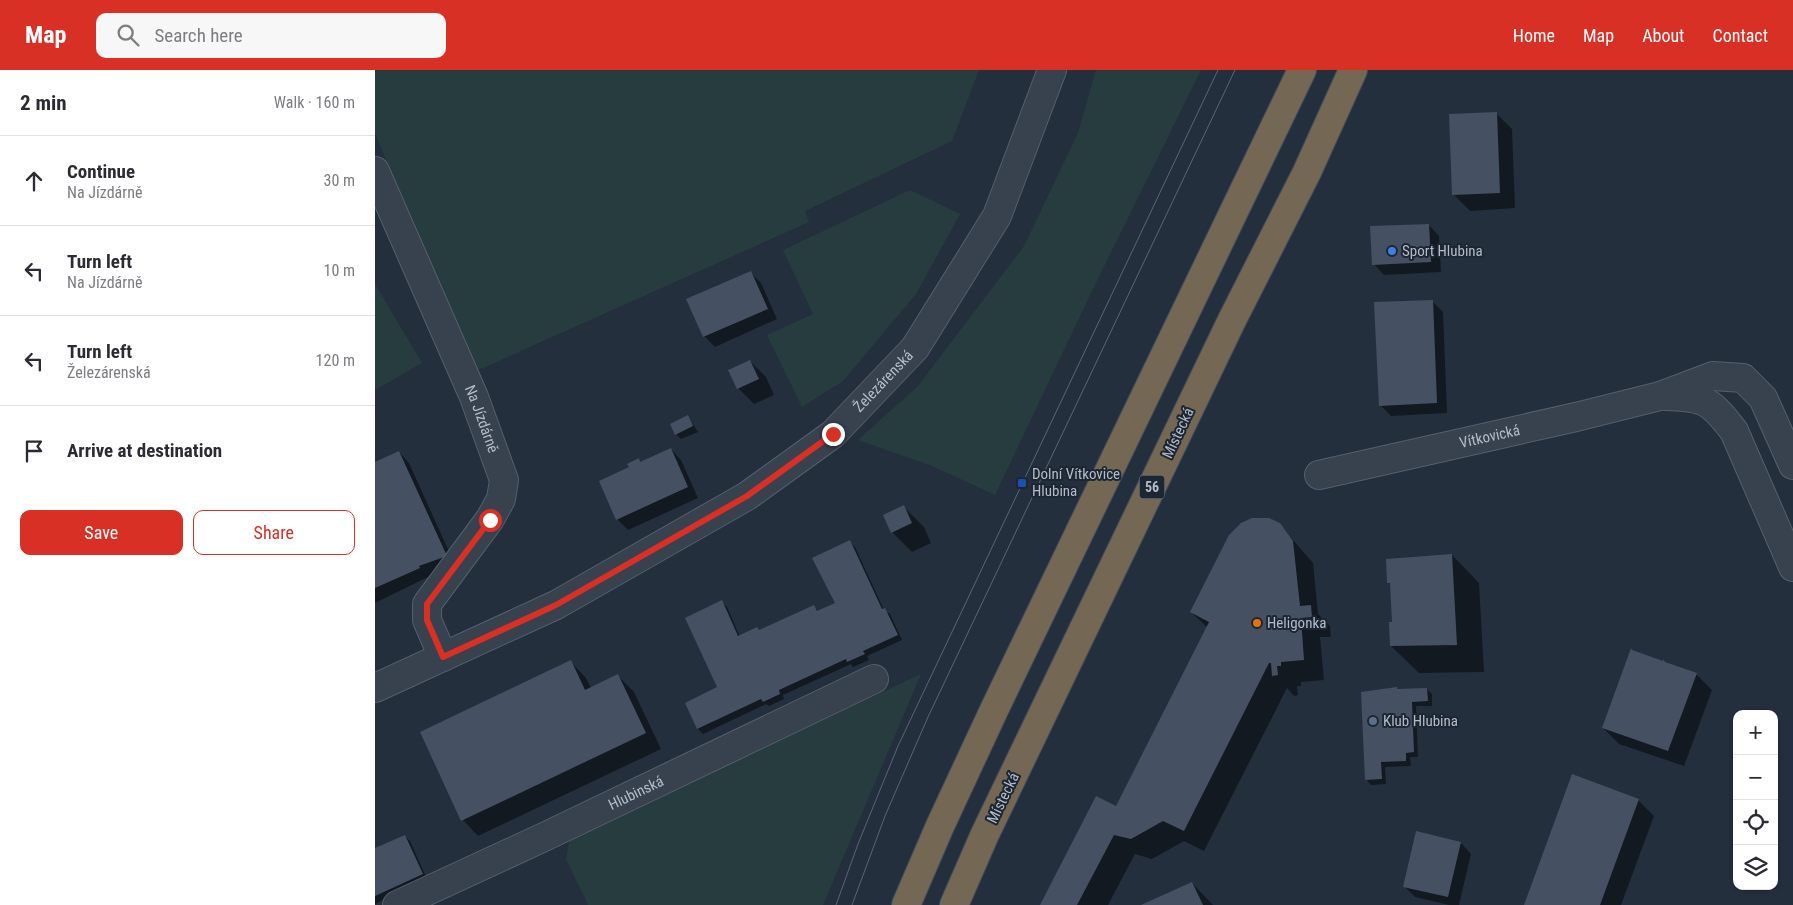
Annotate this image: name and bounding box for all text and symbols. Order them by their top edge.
search box [96,13,446,58]
text: Map [25,21,66,49]
icon: search [114,21,142,49]
text: Search here [154,24,243,47]
text: Home [1513,25,1555,46]
text: Map [1583,25,1614,46]
text: About [1642,25,1684,46]
text: Contact [1712,25,1768,46]
text: 2 min [20,91,67,115]
text: Walk · 160 m [274,93,355,112]
text: Continue [67,160,135,183]
icon: ahead [20,167,48,195]
text: 30 m [323,171,355,190]
text: Na Jízdárně [67,183,142,202]
place label: Sport Hlubina [1402,242,1483,260]
marker: Sport Hlubina [1386,245,1398,257]
text: Turn left [67,250,132,273]
icon: left [20,257,48,285]
text: 10 m [323,261,355,280]
text: Na Jízdárně [67,273,142,292]
text: Turn left [67,340,132,363]
icon: left [20,347,48,375]
street label: Železárenská [850,347,917,416]
text: 120 m [316,351,355,370]
text: Železárenská [67,363,151,382]
street label: Na Jízdárně [461,382,502,455]
street label: Místecká [1158,405,1198,461]
street label: Vítkovická [1458,421,1522,452]
route end [822,423,845,446]
icon: arrive [20,437,48,465]
text: Arrive at destination [67,439,222,462]
place label: Dolní Vítkovice Hlubina [1032,465,1120,500]
road number: 56 [1139,476,1165,498]
marker: Dolní Vítkovice Hlubina [1016,477,1028,489]
route start [479,509,502,532]
button: Save [20,510,183,555]
button: Share [193,510,355,555]
place label: Heligonka [1267,614,1326,632]
marker: Heligonka [1251,617,1263,629]
map controls [1733,710,1778,890]
button: + [1733,710,1778,755]
place label: Klub Hlubina [1383,712,1458,730]
marker: Klub Hlubina [1367,715,1379,727]
button: − [1733,755,1778,800]
street label: Místecká [983,770,1023,826]
street label: Hlubinská [606,772,667,814]
button: locate [1733,800,1778,845]
button: layers [1733,845,1778,890]

